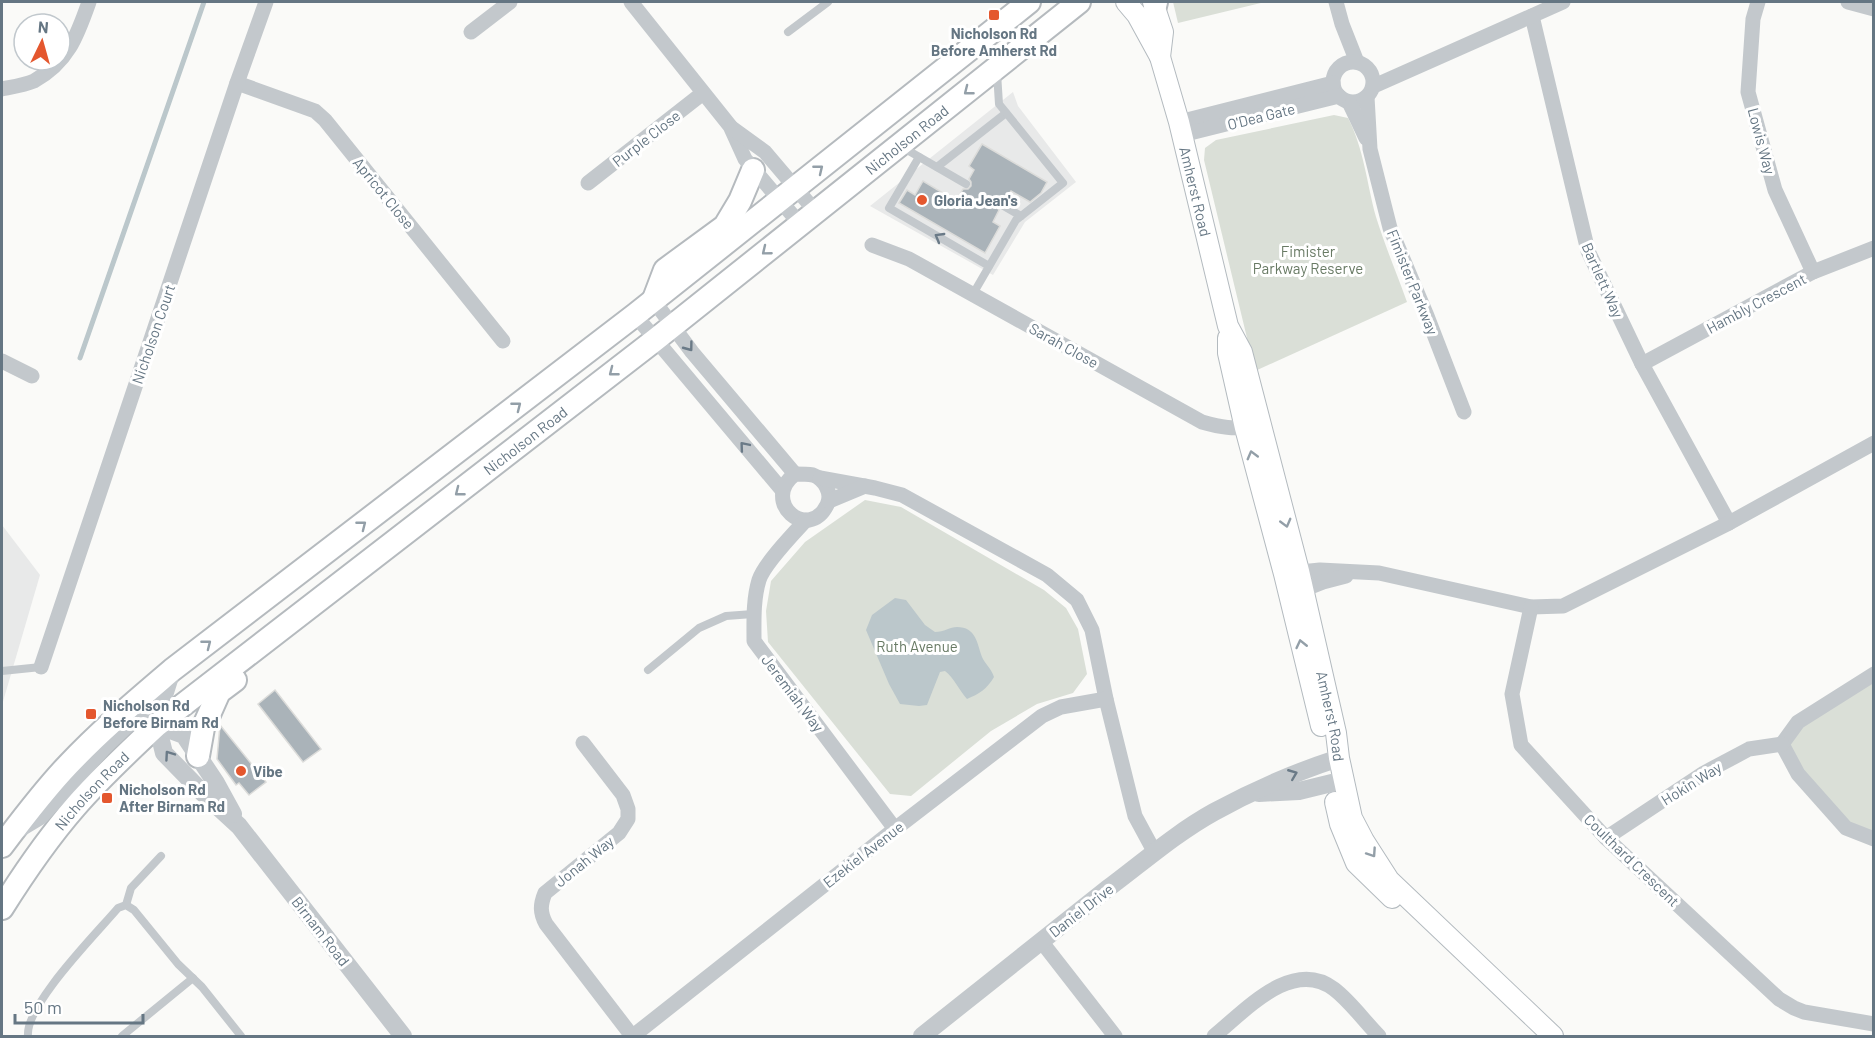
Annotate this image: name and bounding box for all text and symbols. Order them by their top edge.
marker: Nicholson Rd Before Amherst Rd [987,8,1001,22]
north arrow [12,12,72,72]
text: N [37,17,49,36]
place label: Nicholson Rd Before Amherst Rd [931,24,1057,59]
one-way arrow [964,84,975,95]
street label: O'Dea Gate [1225,99,1297,133]
street label: Nicholson Road [861,101,952,178]
street label: Purple Close [609,106,683,170]
street label: Lowis Way [1744,106,1780,176]
street label: Amherst Road [1176,145,1215,238]
street label: Apricot Close [350,154,418,232]
one-way arrow [812,166,823,177]
place label: Gloria Jean's [934,191,1018,209]
marker: Gloria Jean's [915,193,929,207]
street label: Fimister Parkway [1384,227,1442,337]
one-way arrow [934,232,945,244]
street label: Bartlett Way [1578,240,1628,320]
park label: Fimister Parkway Reserve [1253,242,1363,277]
one-way arrow [762,244,773,255]
street label: Hambly Crescent [1703,269,1809,337]
street label: Nicholson Court [128,282,178,386]
street label: Sarah Close [1026,319,1102,371]
one-way arrow [682,341,693,352]
one-way arrow [609,365,620,376]
street label: Nicholson Road [480,402,571,478]
one-way arrow [510,403,521,414]
one-way arrow [740,442,751,453]
one-way arrow [1247,451,1260,461]
one-way arrow [455,485,466,496]
one-way arrow [1279,517,1291,528]
one-way arrow [355,521,366,532]
park label: Ruth Avenue [876,637,958,655]
one-way arrow [201,640,212,651]
one-way arrow [1295,640,1308,650]
street label: Jeremiah Way [758,651,828,735]
street label: Amherst Road [1313,669,1348,762]
place label: Nicholson Rd Before Birnam Rd [103,696,219,731]
marker: Nicholson Rd Before Birnam Rd [84,707,98,721]
street label: Nicholson Road [51,747,133,834]
one-way arrow [165,751,176,762]
street label: Hokin Way [1658,757,1724,808]
place label: Vibe [253,762,283,780]
marker: Vibe [234,764,248,778]
one-way arrow [1287,769,1298,782]
place label: Nicholson Rd After Birnam Rd [119,780,225,815]
marker: Nicholson Rd After Birnam Rd [100,791,114,805]
street label: Coulthard Crescent [1581,810,1683,910]
street label: Ezekiel Avenue [819,817,907,891]
street label: Jonah Way [551,832,617,890]
one-way arrow [1364,847,1375,858]
street label: Daniel Drive [1045,879,1117,941]
street label: Birnam Road [288,893,354,969]
scale bar [15,987,142,1025]
text: 50 m [24,996,62,1018]

